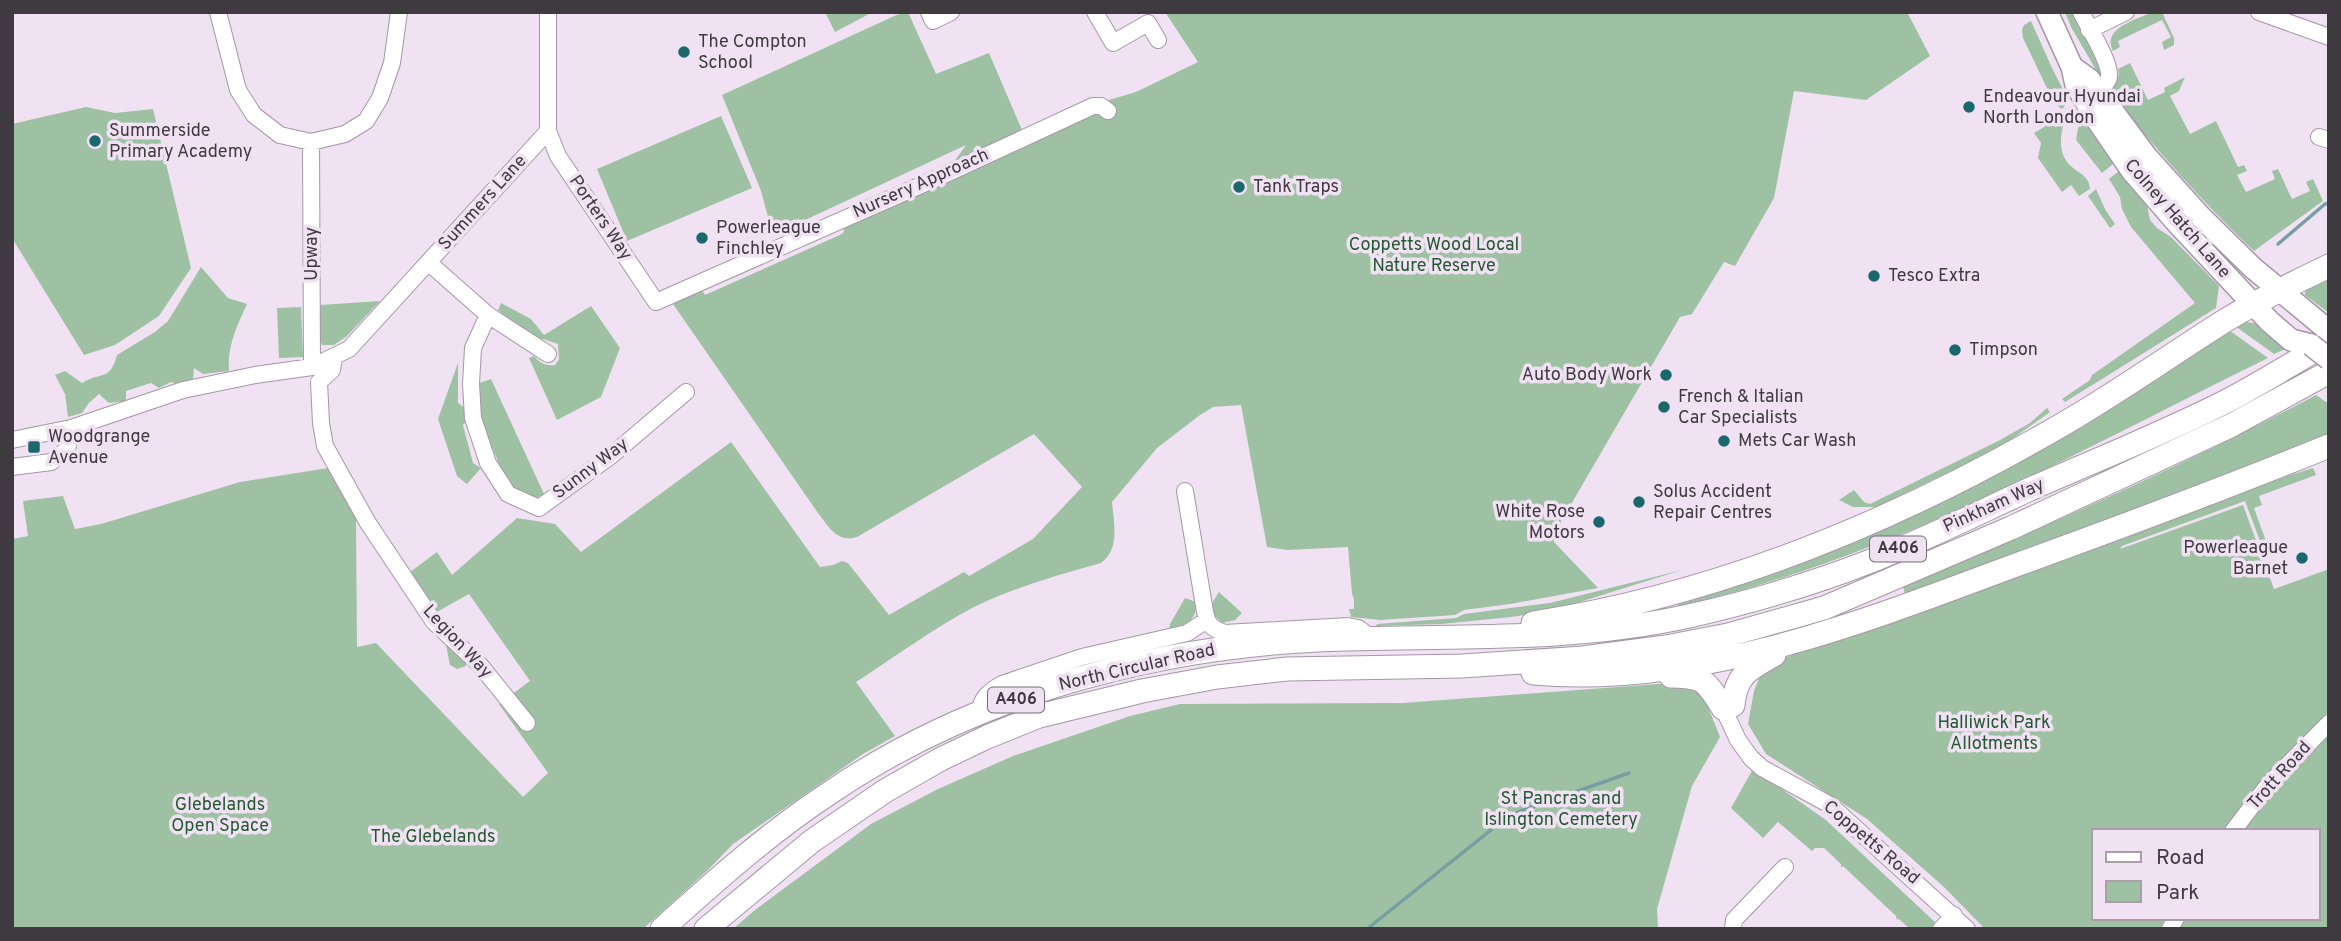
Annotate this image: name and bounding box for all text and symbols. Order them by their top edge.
place label: The Compton School [698,31,807,75]
marker: The Compton School [676,44,692,60]
place label: Endeavour Hyundai North London [1983,86,2141,130]
marker: Endeavour Hyundai North London [1961,99,1977,115]
place label: Summerside Primary Academy [109,120,252,164]
marker: Summerside Primary Academy [87,133,103,149]
street label: Nursery Approach [850,144,992,224]
street label: Summers Lane [434,150,532,256]
street label: Colney Hatch Lane [2119,154,2235,284]
street label: Porters Way [563,171,637,265]
place label: Tank Traps [1253,176,1339,199]
marker: Tank Traps [1231,179,1247,195]
place label: Powerleague Finchley [716,217,821,261]
street label: Upway [301,227,324,281]
marker: Powerleague Finchley [694,230,710,246]
park label: Coppetts Wood Local Nature Reserve [1349,234,1519,278]
place label: Tesco Extra [1888,265,1980,288]
marker: Tesco Extra [1866,268,1882,284]
place label: Timpson [1969,339,2038,362]
marker: Timpson [1947,342,1963,358]
place label: Auto Body Work [1522,364,1652,387]
marker: Auto Body Work [1658,367,1674,383]
place label: French & Italian Car Specialists [1678,386,1804,430]
marker: French & Italian Car Specialists [1656,399,1672,415]
place label: Woodgrange Avenue [48,426,150,470]
place label: Mets Car Wash [1738,430,1856,453]
street label: Sunny Way [549,433,633,505]
marker: Mets Car Wash [1716,433,1732,449]
marker: Woodgrange Avenue [26,439,42,455]
street label: Pinkham Way [1940,473,2048,539]
place label: Solus Accident Repair Centres [1653,481,1772,525]
marker: Solus Accident Repair Centres [1631,494,1647,510]
place label: White Rose Motors [1495,501,1585,545]
marker: White Rose Motors [1591,514,1607,530]
road number: A406 [1870,536,1926,562]
place label: Powerleague Barnet [2183,537,2288,581]
marker: Powerleague Barnet [2294,550,2310,566]
street label: Legion Way [417,600,497,684]
street label: North Circular Road [1057,639,1217,697]
road number: A406 [988,688,1044,712]
park label: Halliwick Park Allotments [1938,712,2050,756]
street label: Trott Road [2243,737,2317,815]
park label: St Pancras and Islington Cemetery [1484,788,1638,832]
park label: Glebelands Open Space [171,794,269,838]
street label: Coppetts Road [1818,796,1924,890]
park label: The Glebelands [370,826,496,849]
legend [2092,829,2320,920]
text: Road [2156,845,2205,872]
text: Park [2156,880,2199,907]

